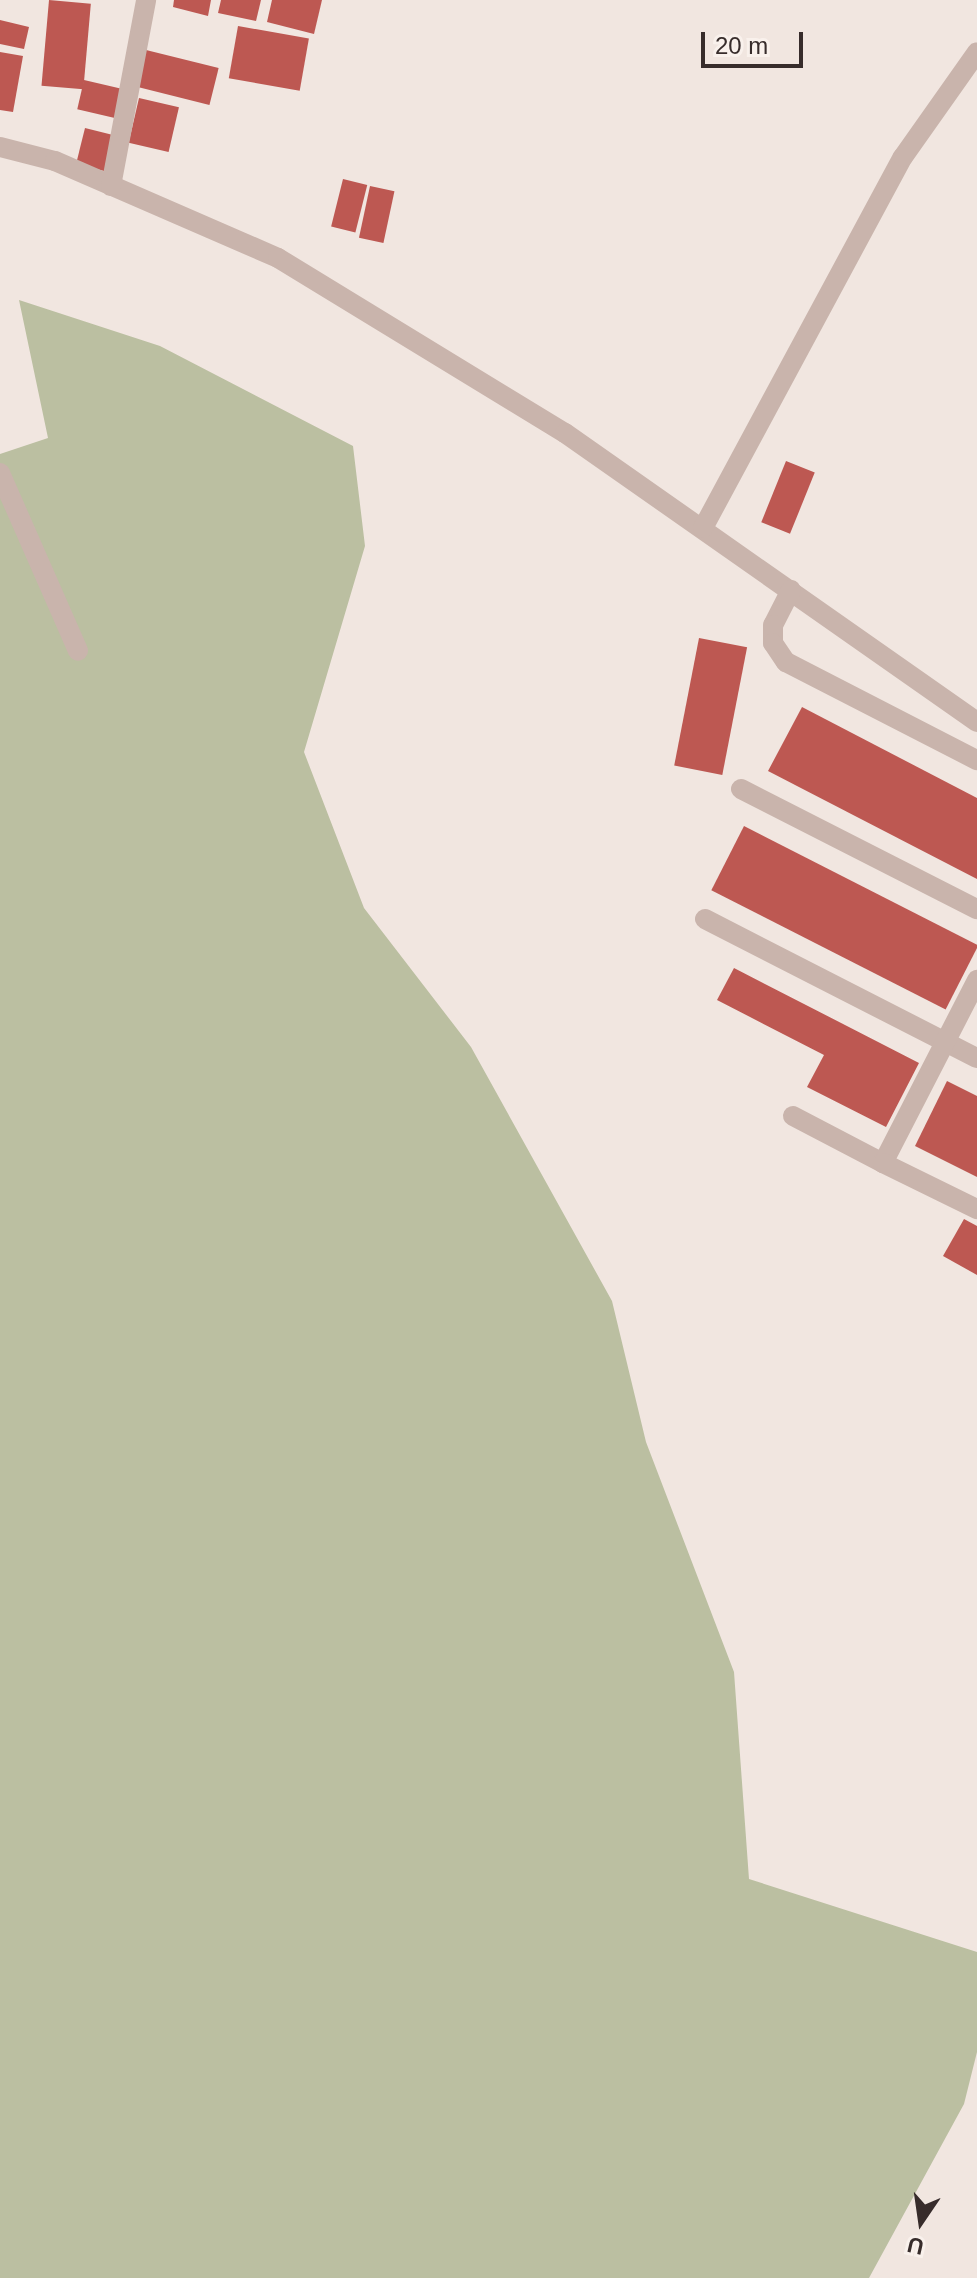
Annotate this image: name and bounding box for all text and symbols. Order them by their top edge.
scale bar [705,16,807,66]
text: 20 m [715,32,768,59]
north arrow [881,2182,961,2262]
text: U [905,2232,926,2260]

